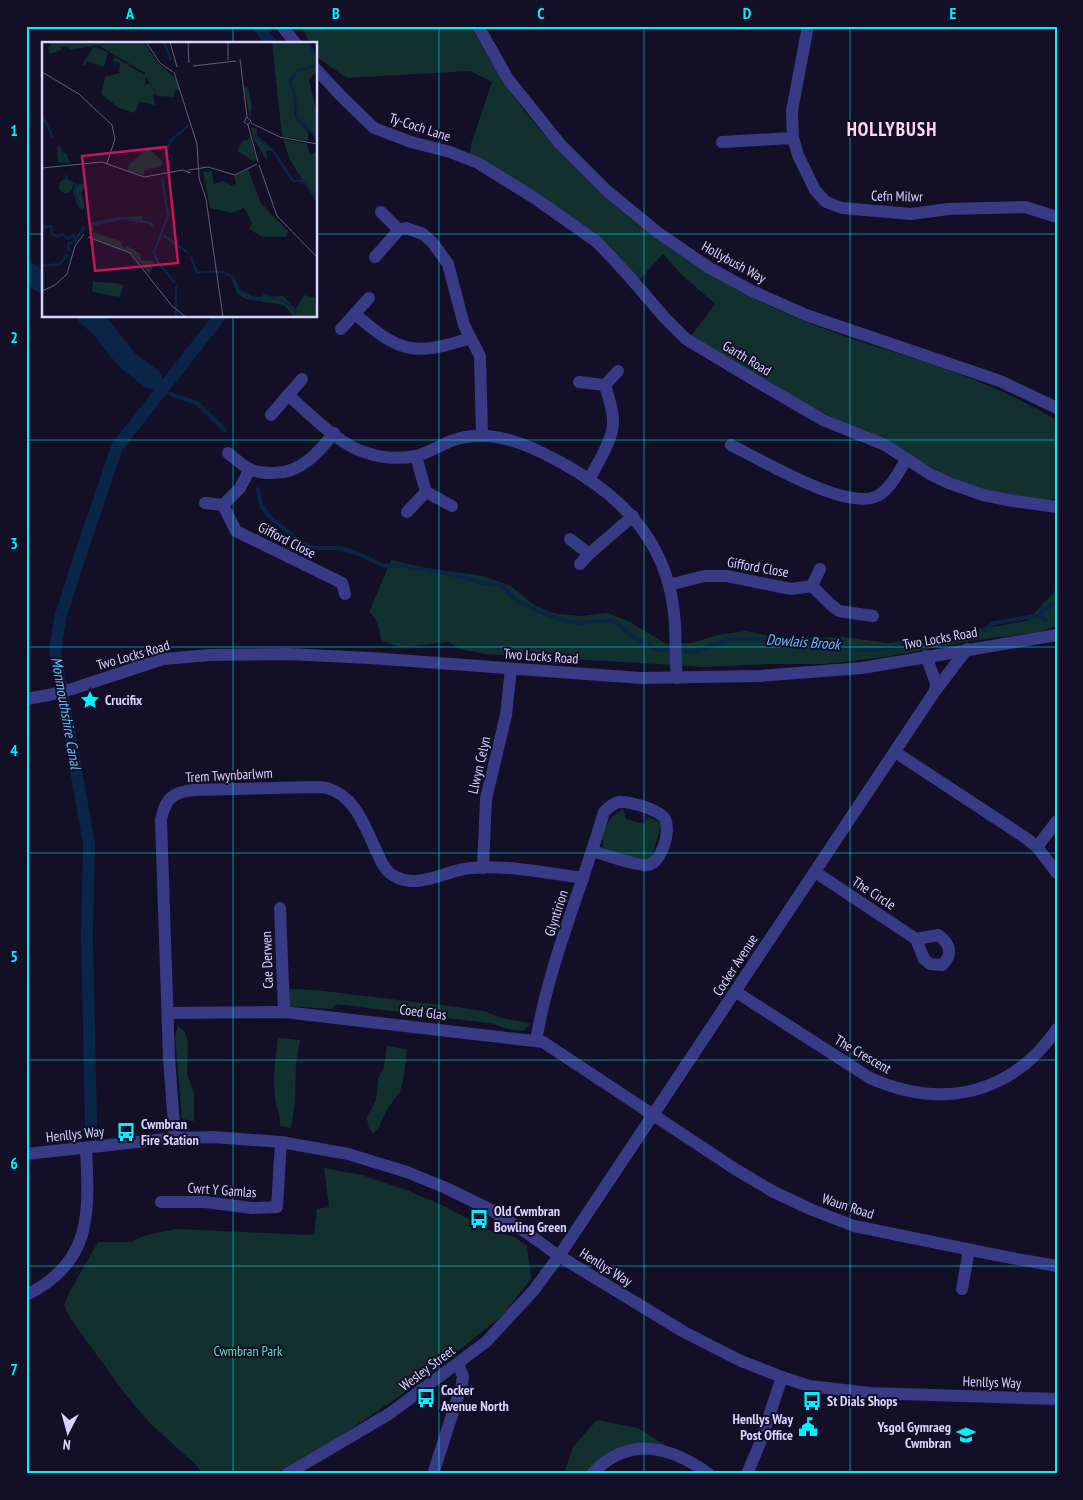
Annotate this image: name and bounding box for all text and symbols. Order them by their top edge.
text: A [125,3,135,23]
text: B [332,3,340,23]
text: C [537,3,545,23]
text: D [743,3,752,23]
text: E [950,3,957,23]
inset map [42,42,318,318]
street label: Ty-Coch Lane [387,109,453,145]
district label: HOLLYBUSH [847,117,937,141]
text: 1 [10,120,18,140]
street label: Cefn Milwr [871,187,923,205]
street label: Hollybush Way [699,237,770,287]
text: 2 [10,327,18,347]
street label: Garth Road [719,337,775,379]
street label: Gifford Close [255,518,319,562]
text: 3 [10,533,18,553]
street label: Gifford Close [726,553,790,581]
street label: Two Locks Road [901,623,979,653]
water label: Dowlais Brook [765,629,843,654]
street label: Two Locks Road [94,636,172,674]
street label: Two Locks Road [503,644,579,668]
water label: Monmouthshire Canal [47,655,86,772]
place icon: Crucifix [79,689,101,711]
place label: Crucifix [105,691,143,709]
street label: Llwyn Celyn [464,735,494,795]
text: 4 [10,740,18,760]
street label: Trem Twynbarlwm [185,764,273,786]
street label: The Circle [849,872,899,914]
street label: Glyntirion [540,888,572,938]
street label: Cae Derwen [257,931,277,989]
street label: Cocker Avenue [708,931,762,999]
text: 5 [10,946,18,966]
street label: Coed Glas [398,1000,448,1024]
street label: The Crescent [832,1031,895,1077]
place label: Cwmbran Fire Station [141,1115,199,1149]
bus stop icon: Cwmbran Fire Station [115,1121,137,1143]
street label: Henllys Way [45,1122,106,1146]
text: 6 [10,1153,18,1173]
street label: Cwrt Y Gamlas [187,1179,257,1201]
street label: Waun Road [820,1189,876,1223]
place label: Old Cwmbran Bowling Green [494,1202,566,1236]
bus stop icon: Old Cwmbran Bowling Green [468,1208,490,1230]
street label: Henllys Way [576,1244,636,1291]
street label: Wesley Street [396,1341,459,1395]
park label: Cwmbran Park [214,1342,283,1360]
text: 7 [10,1359,18,1379]
street label: Henllys Way [962,1372,1022,1392]
place label: Cocker Avenue North [440,1381,509,1415]
bus stop icon: Cocker Avenue North [415,1387,437,1409]
bus stop icon: St Dials Shops [801,1390,823,1412]
place label: St Dials Shops [827,1392,898,1410]
north arrow [42,1408,92,1458]
place label: Henllys Way Post Office [733,1410,793,1444]
public building icon: Henllys Way Post Office [797,1416,819,1438]
place label: Ysgol Gymraeg Cwmbran [876,1418,951,1452]
school or university icon: Ysgol Gymraeg Cwmbran [955,1424,977,1446]
text: N [62,1436,71,1454]

